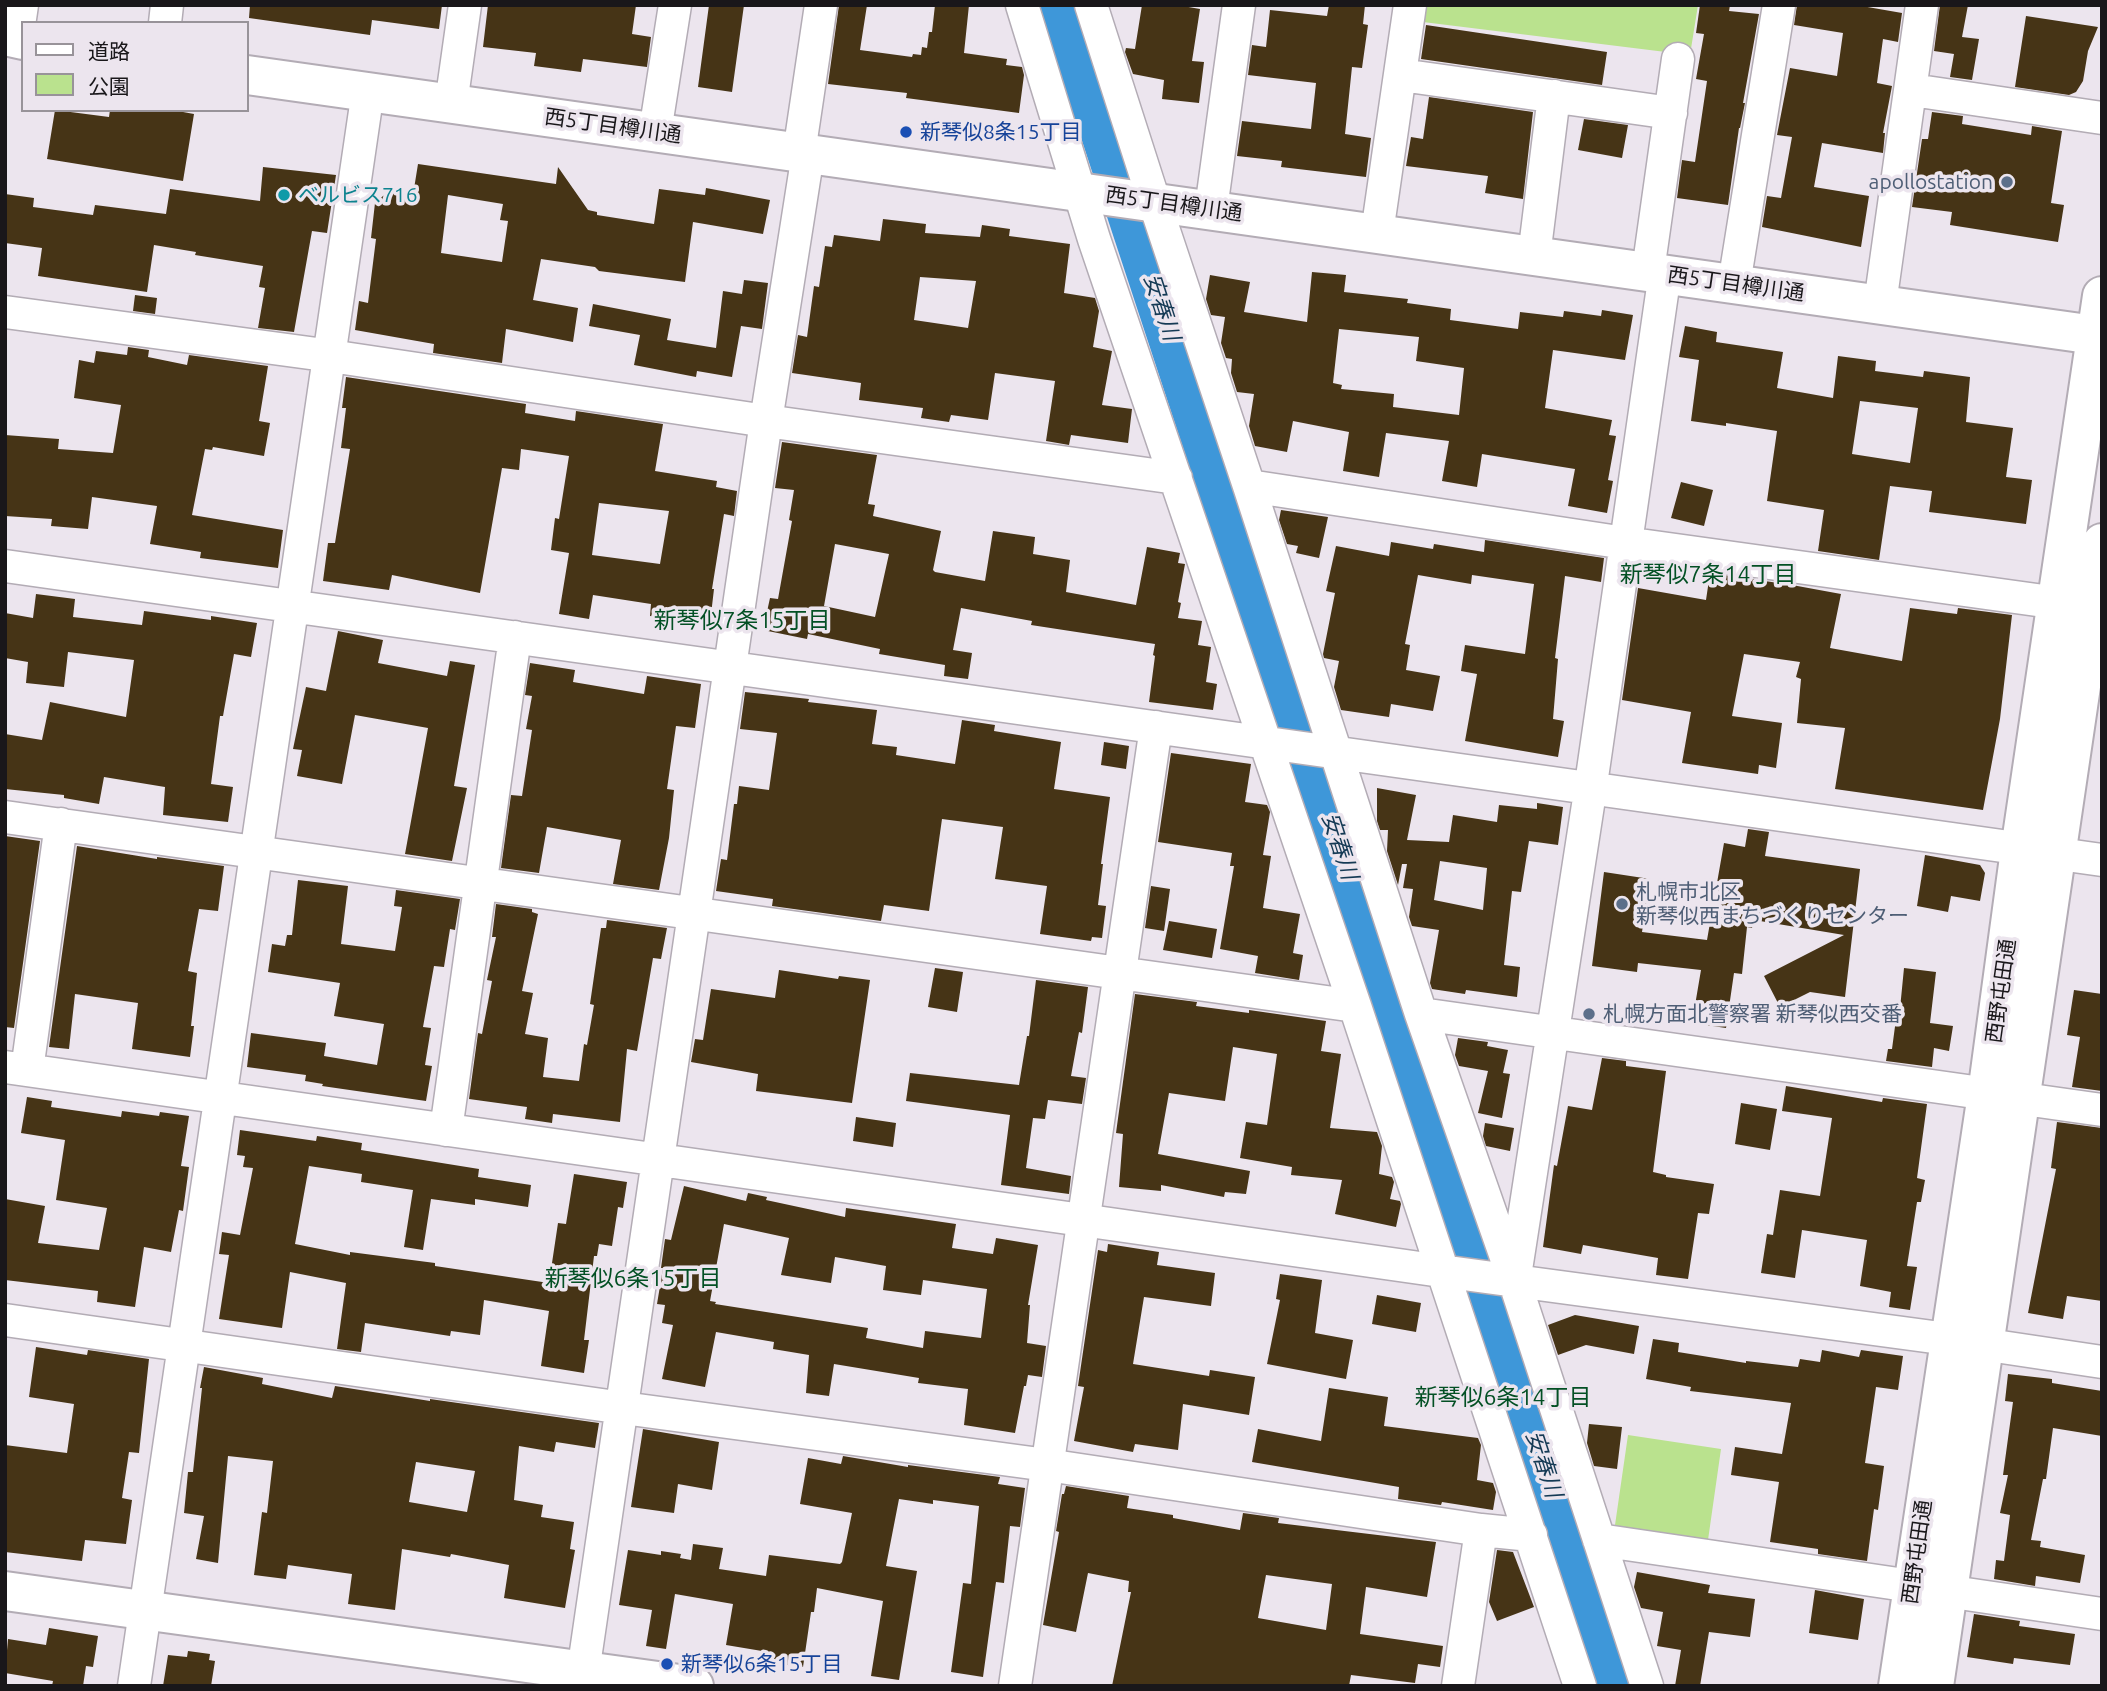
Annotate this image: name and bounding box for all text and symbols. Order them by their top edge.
legend [21,21,248,112]
text: 道路 [88,39,130,63]
text: 公園 [88,74,130,98]
street label: 西5丁目樽川通 [543,104,683,148]
place label: 新琴似8条15丁目 [920,119,1082,145]
marker: 新琴似8条15丁目 [898,124,914,140]
place label: apollostation [1869,169,1993,195]
marker: apollostation [1999,174,2015,190]
place label: ベルビス716 [298,182,418,208]
street label: 西5丁目樽川通 [1104,182,1244,226]
marker: ベルビス716 [276,187,292,203]
street label: 西5丁目樽川通 [1666,262,1806,306]
water label: 安春川 [1138,270,1186,344]
district label: 新琴似7条14丁目 [1620,560,1796,588]
district label: 新琴似7条15丁目 [654,606,830,634]
water label: 安春川 [1316,809,1364,883]
place label: 札幌市北区 新琴似西まちづくりセンター [1636,879,1909,929]
marker: 札幌市北区 新琴似西まちづくりセンター [1614,896,1630,912]
street label: 西野屯田通 [1981,937,2021,1045]
place label: 札幌方面北警察署 新琴似西交番 [1603,1001,1902,1027]
marker: 札幌方面北警察署 新琴似西交番 [1581,1006,1597,1022]
district label: 新琴似6条15丁目 [545,1264,721,1292]
district label: 新琴似6条14丁目 [1415,1383,1591,1411]
water label: 安春川 [1520,1427,1568,1501]
street label: 西野屯田通 [1897,1498,1937,1606]
place label: 新琴似6条15丁目 [681,1651,843,1677]
marker: 新琴似6条15丁目 [659,1656,675,1672]

